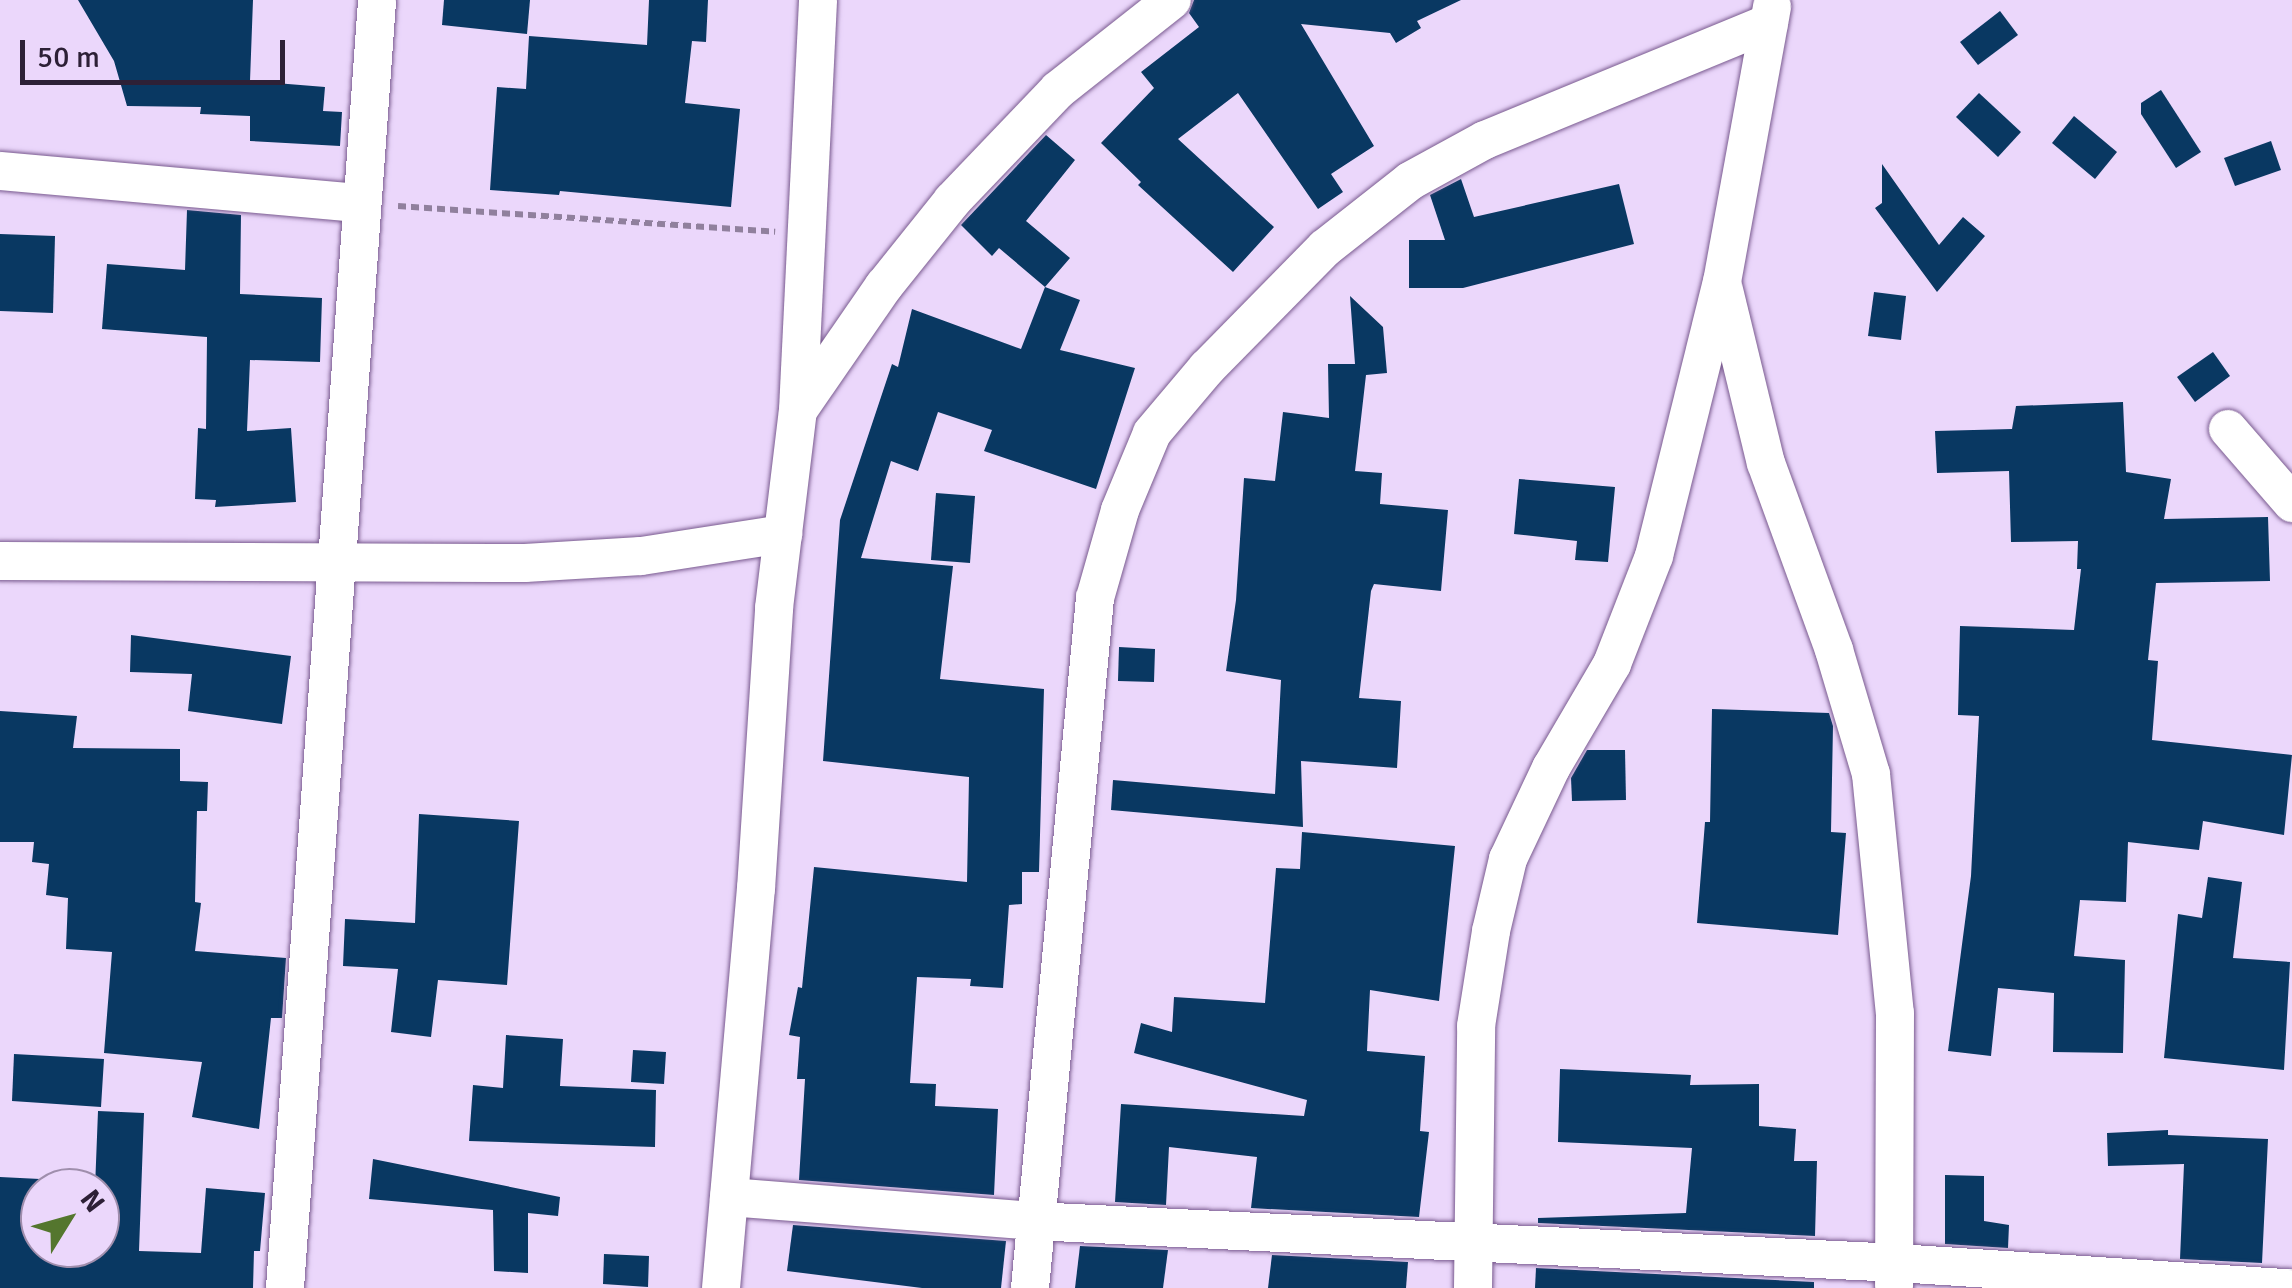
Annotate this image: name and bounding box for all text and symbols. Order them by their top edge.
scale bar [25,20,290,82]
text: 50 m [37,39,100,76]
north arrow [20,1168,120,1268]
text: N [73,1183,112,1219]

